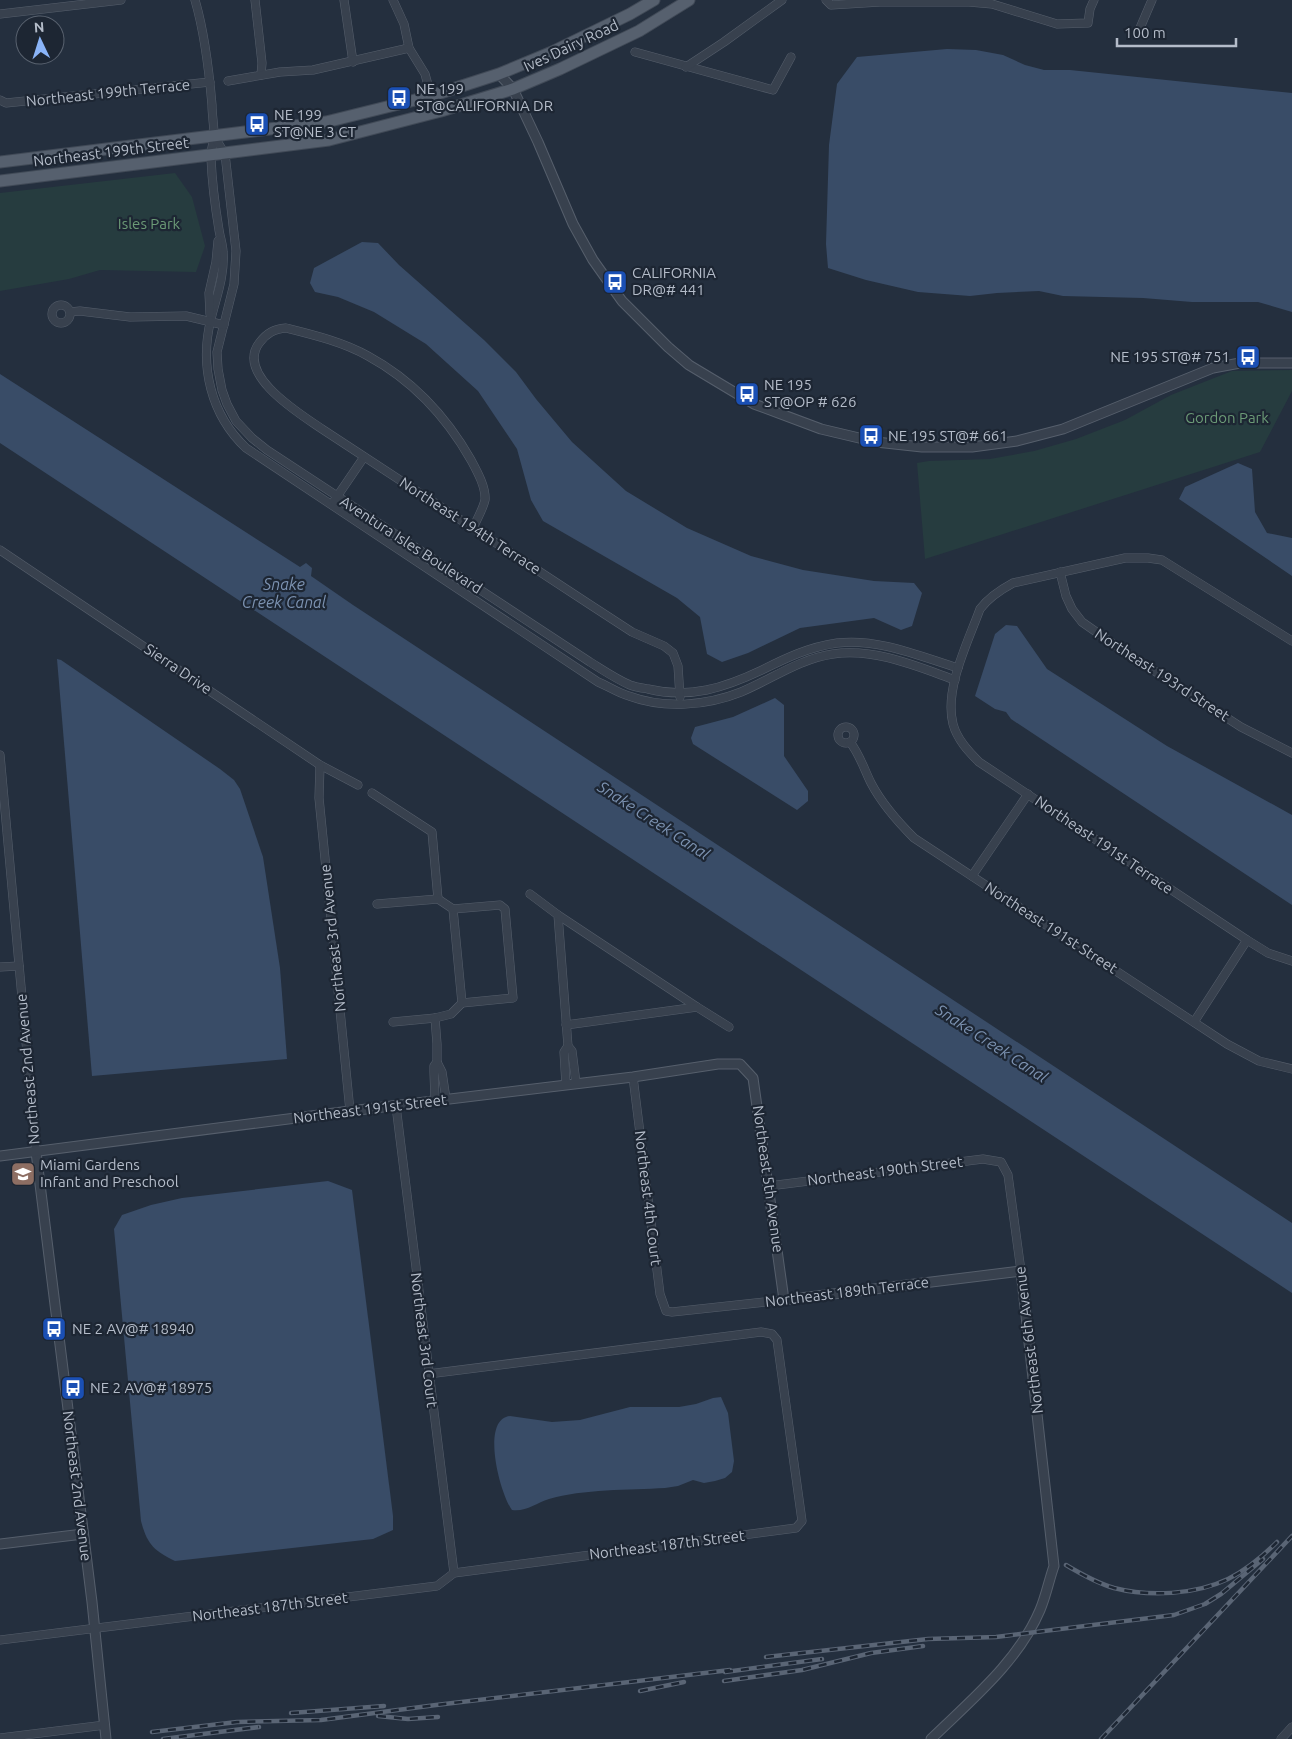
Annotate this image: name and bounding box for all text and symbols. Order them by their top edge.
north arrow [15,15,65,65]
scale bar [1117,15,1236,47]
street label: Ives Dairy Road [521,16,621,75]
text: N [33,19,45,35]
text: 100 m [1124,24,1166,41]
street label: Northeast 199th Terrace [25,75,191,110]
place label: NE 199 ST@CALIFORNIA DR [416,80,553,114]
bus stop icon: NE 199 ST@CALIFORNIA DR [386,85,412,111]
place label: NE 199 ST@NE 3 CT [274,106,357,140]
bus stop icon: NE 199 ST@NE 3 CT [244,111,270,137]
street label: Northeast 199th Street [32,134,190,169]
park label: Isles Park [118,215,181,232]
place label: CALIFORNIA DR@# 441 [632,264,716,298]
bus stop icon: CALIFORNIA DR@# 441 [602,269,628,295]
bus stop icon: NE 195 ST@# 751 [1235,344,1261,370]
place label: NE 195 ST@# 751 [1110,348,1230,365]
place label: NE 195 ST@OP # 626 [764,376,856,410]
bus stop icon: NE 195 ST@OP # 626 [734,381,760,407]
park label: Gordon Park [1185,409,1269,426]
bus stop icon: NE 195 ST@# 661 [858,423,884,449]
place label: NE 195 ST@# 661 [888,427,1008,444]
street label: Northeast 194th Terrace [396,474,544,578]
street label: Aventura Isles Boulevard [337,492,486,597]
water label: Snake Creek Canal [242,575,327,611]
street label: Northeast 193rd Street [1092,625,1233,724]
street label: Sierra Drive [141,640,215,697]
water label: Snake Creek Canal [594,777,714,863]
street label: Northeast 191st Terrace [1032,792,1177,897]
street label: Northeast 3rd Avenue [316,863,349,1013]
street label: Northeast 191st Street [982,878,1121,977]
street label: Northeast 2nd Avenue [12,993,43,1145]
water label: Snake Creek Canal [932,1000,1052,1086]
street label: Northeast 191st Street [292,1091,448,1126]
street label: Northeast 5th Avenue [750,1104,787,1254]
street label: Northeast 4th Court [632,1129,665,1267]
street label: Northeast 190th Street [806,1153,964,1188]
place label: Miami Gardens Infant and Preschool [40,1156,179,1190]
school or university icon: Miami Gardens Infant and Preschool [10,1161,36,1187]
street label: Northeast 6th Avenue [1011,1265,1046,1415]
street label: Northeast 3rd Court [408,1271,441,1409]
street label: Northeast 189th Terrace [764,1273,930,1310]
bus stop icon: NE 2 AV@# 18940 [41,1316,67,1342]
place label: NE 2 AV@# 18940 [72,1320,194,1337]
bus stop icon: NE 2 AV@# 18975 [60,1375,86,1401]
place label: NE 2 AV@# 18975 [90,1379,212,1396]
street label: Northeast 2nd Avenue [60,1410,95,1562]
street label: Northeast 187th Street [588,1527,746,1562]
street label: Northeast 187th Street [191,1589,349,1624]

